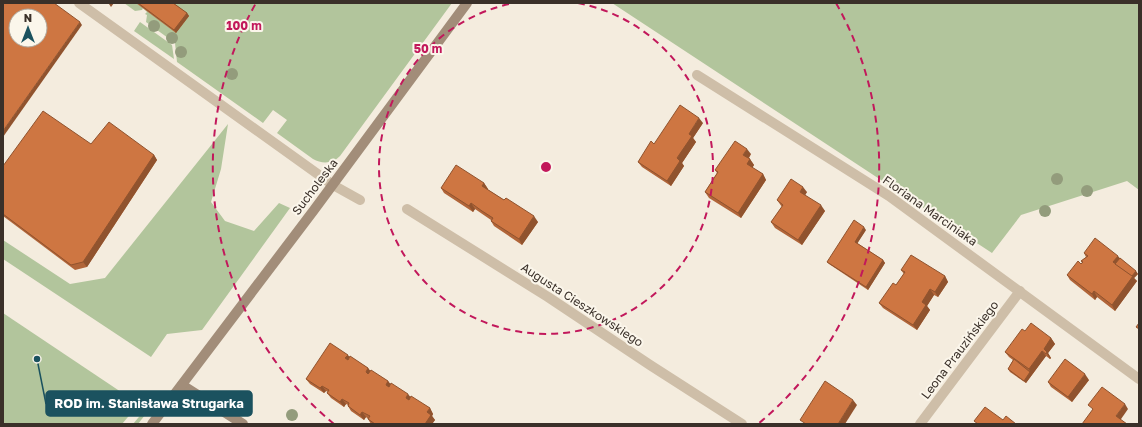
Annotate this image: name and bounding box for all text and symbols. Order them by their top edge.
north arrow [8,8,48,48]
text: N [24,11,32,24]
text: 100 m [226,18,262,33]
text: 50 m [414,41,442,56]
street label: Sucholeska [289,156,341,218]
centre of rings [539,160,553,174]
street label: Floriana Marciniaka [880,172,981,249]
street label: Augusta Cieszkowskiego [518,259,646,350]
street label: Leona Prauzińskiego [918,298,1001,402]
callout: ROD im. Stanisława Strugarka [46,391,252,416]
text: ROD im. Stanisława Strugarka [54,395,244,411]

